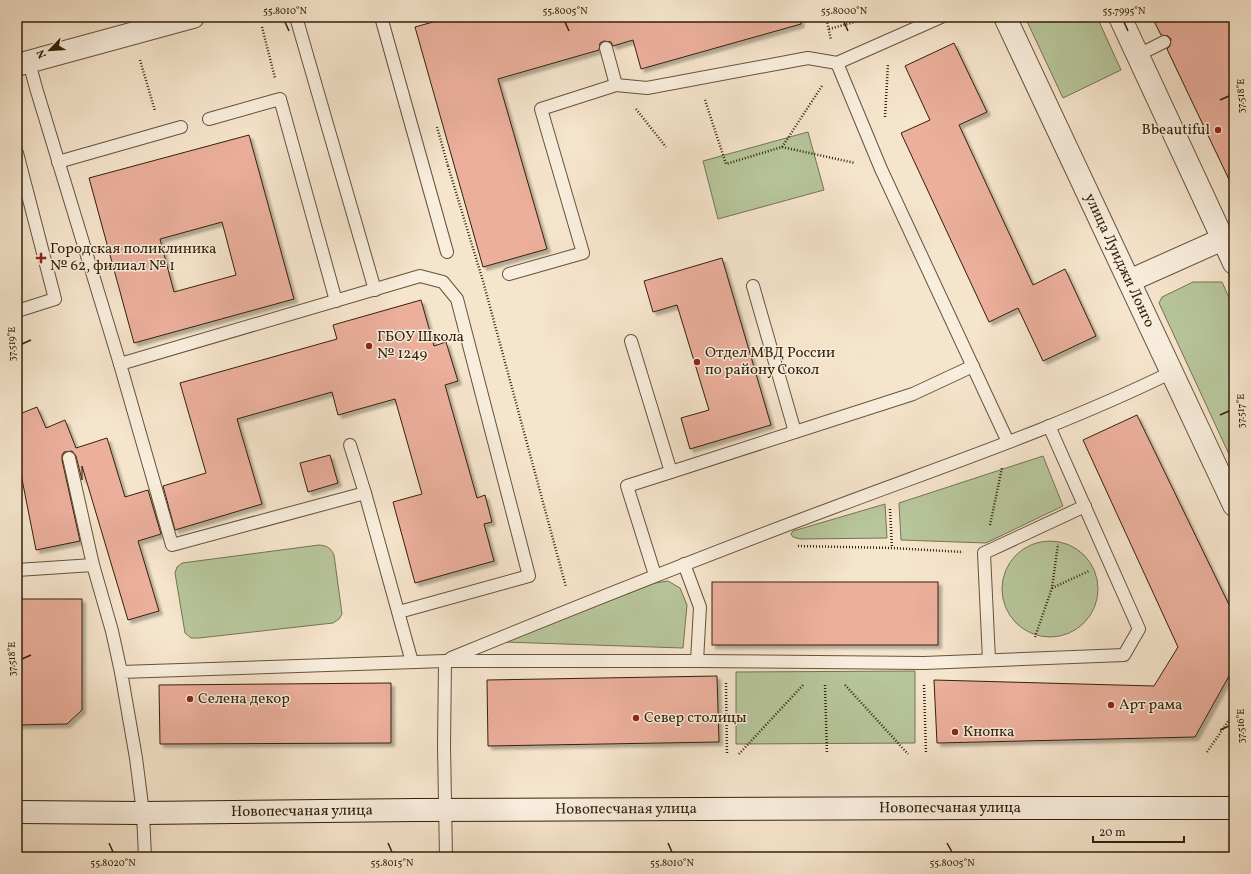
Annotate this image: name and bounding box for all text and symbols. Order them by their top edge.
text: 55.8010°N [263,4,308,18]
text: 55.8005°N [542,4,588,18]
text: 55.8000°N [821,4,868,18]
text: 55.7995°N [1103,4,1146,18]
north arrow [30,30,70,70]
text: N [34,47,51,60]
text: 37.518°E [1234,79,1248,113]
place label: Bbeautiful [1142,120,1210,141]
marker: Bbeautiful [1213,125,1223,135]
street label: улица Луиджи Лонго [1079,190,1160,331]
place label: Городская поликлиника № 62, филиал № 1 [50,239,217,277]
marker: Городская поликлиника № 62, филиал № 1 [35,252,47,264]
text: 37.519°E [5,327,19,361]
place label: ГБОУ Школа № 1249 [377,327,464,365]
marker: ГБОУ Школа № 1249 [364,341,374,351]
place label: Отдел МВД России по району Сокол [705,343,835,381]
marker: Отдел МВД России по району Сокол [692,357,702,367]
text: 37.517°E [1234,394,1248,428]
text: 37.518°E [5,642,19,676]
place label: Селена декор [198,689,290,710]
marker: Селена декор [185,694,195,704]
place label: Арт рама [1119,695,1182,716]
marker: Арт рама [1106,700,1116,710]
place label: Север столицы [644,708,747,729]
text: 37.516°E [1234,709,1248,743]
marker: Север столицы [631,713,641,723]
place label: Кнопка [963,722,1014,743]
marker: Кнопка [950,727,960,737]
street label: Новопесчаная улица [879,798,1021,819]
street label: Новопесчаная улица [555,799,697,820]
street label: Новопесчаная улица [231,800,373,823]
scale bar [1093,818,1184,844]
text: 20 m [1099,825,1126,841]
text: 55.8020°N [90,856,136,870]
text: 55.8015°N [371,856,414,870]
text: 55.8010°N [650,856,695,870]
text: 55.8005°N [929,856,975,870]

